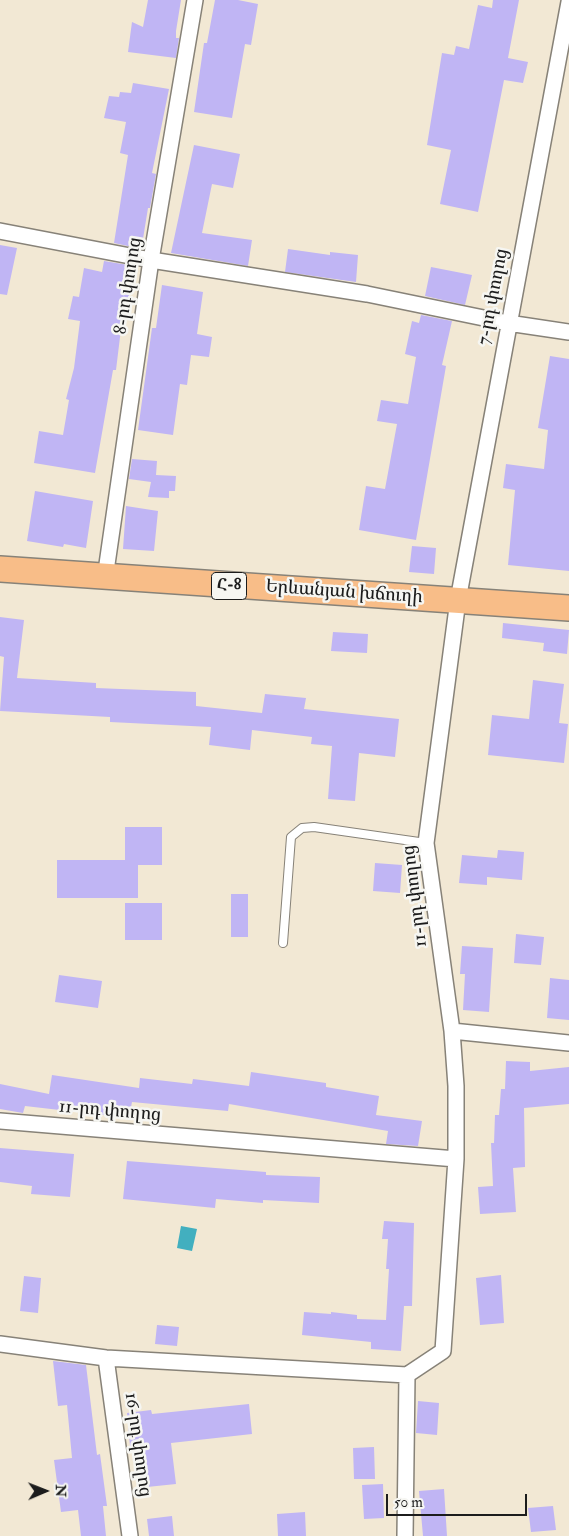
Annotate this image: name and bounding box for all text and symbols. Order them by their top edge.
street label: 8-րդ փողոց [111,236,147,336]
street label: 7-րդ փողոց [474,247,514,347]
road number: Հ-8 [212,572,246,600]
street label: Երևանյան խճուղի [265,577,423,609]
street label: 11-րդ փողոց [399,844,433,948]
street label: 11-րդ փողոց [58,1097,162,1127]
street label: 16-րդ փողոց [119,1391,155,1499]
north arrow [20,1466,70,1516]
text: N [52,1484,69,1497]
scale bar [389,1484,530,1516]
text: 50 m [394,1493,423,1512]

